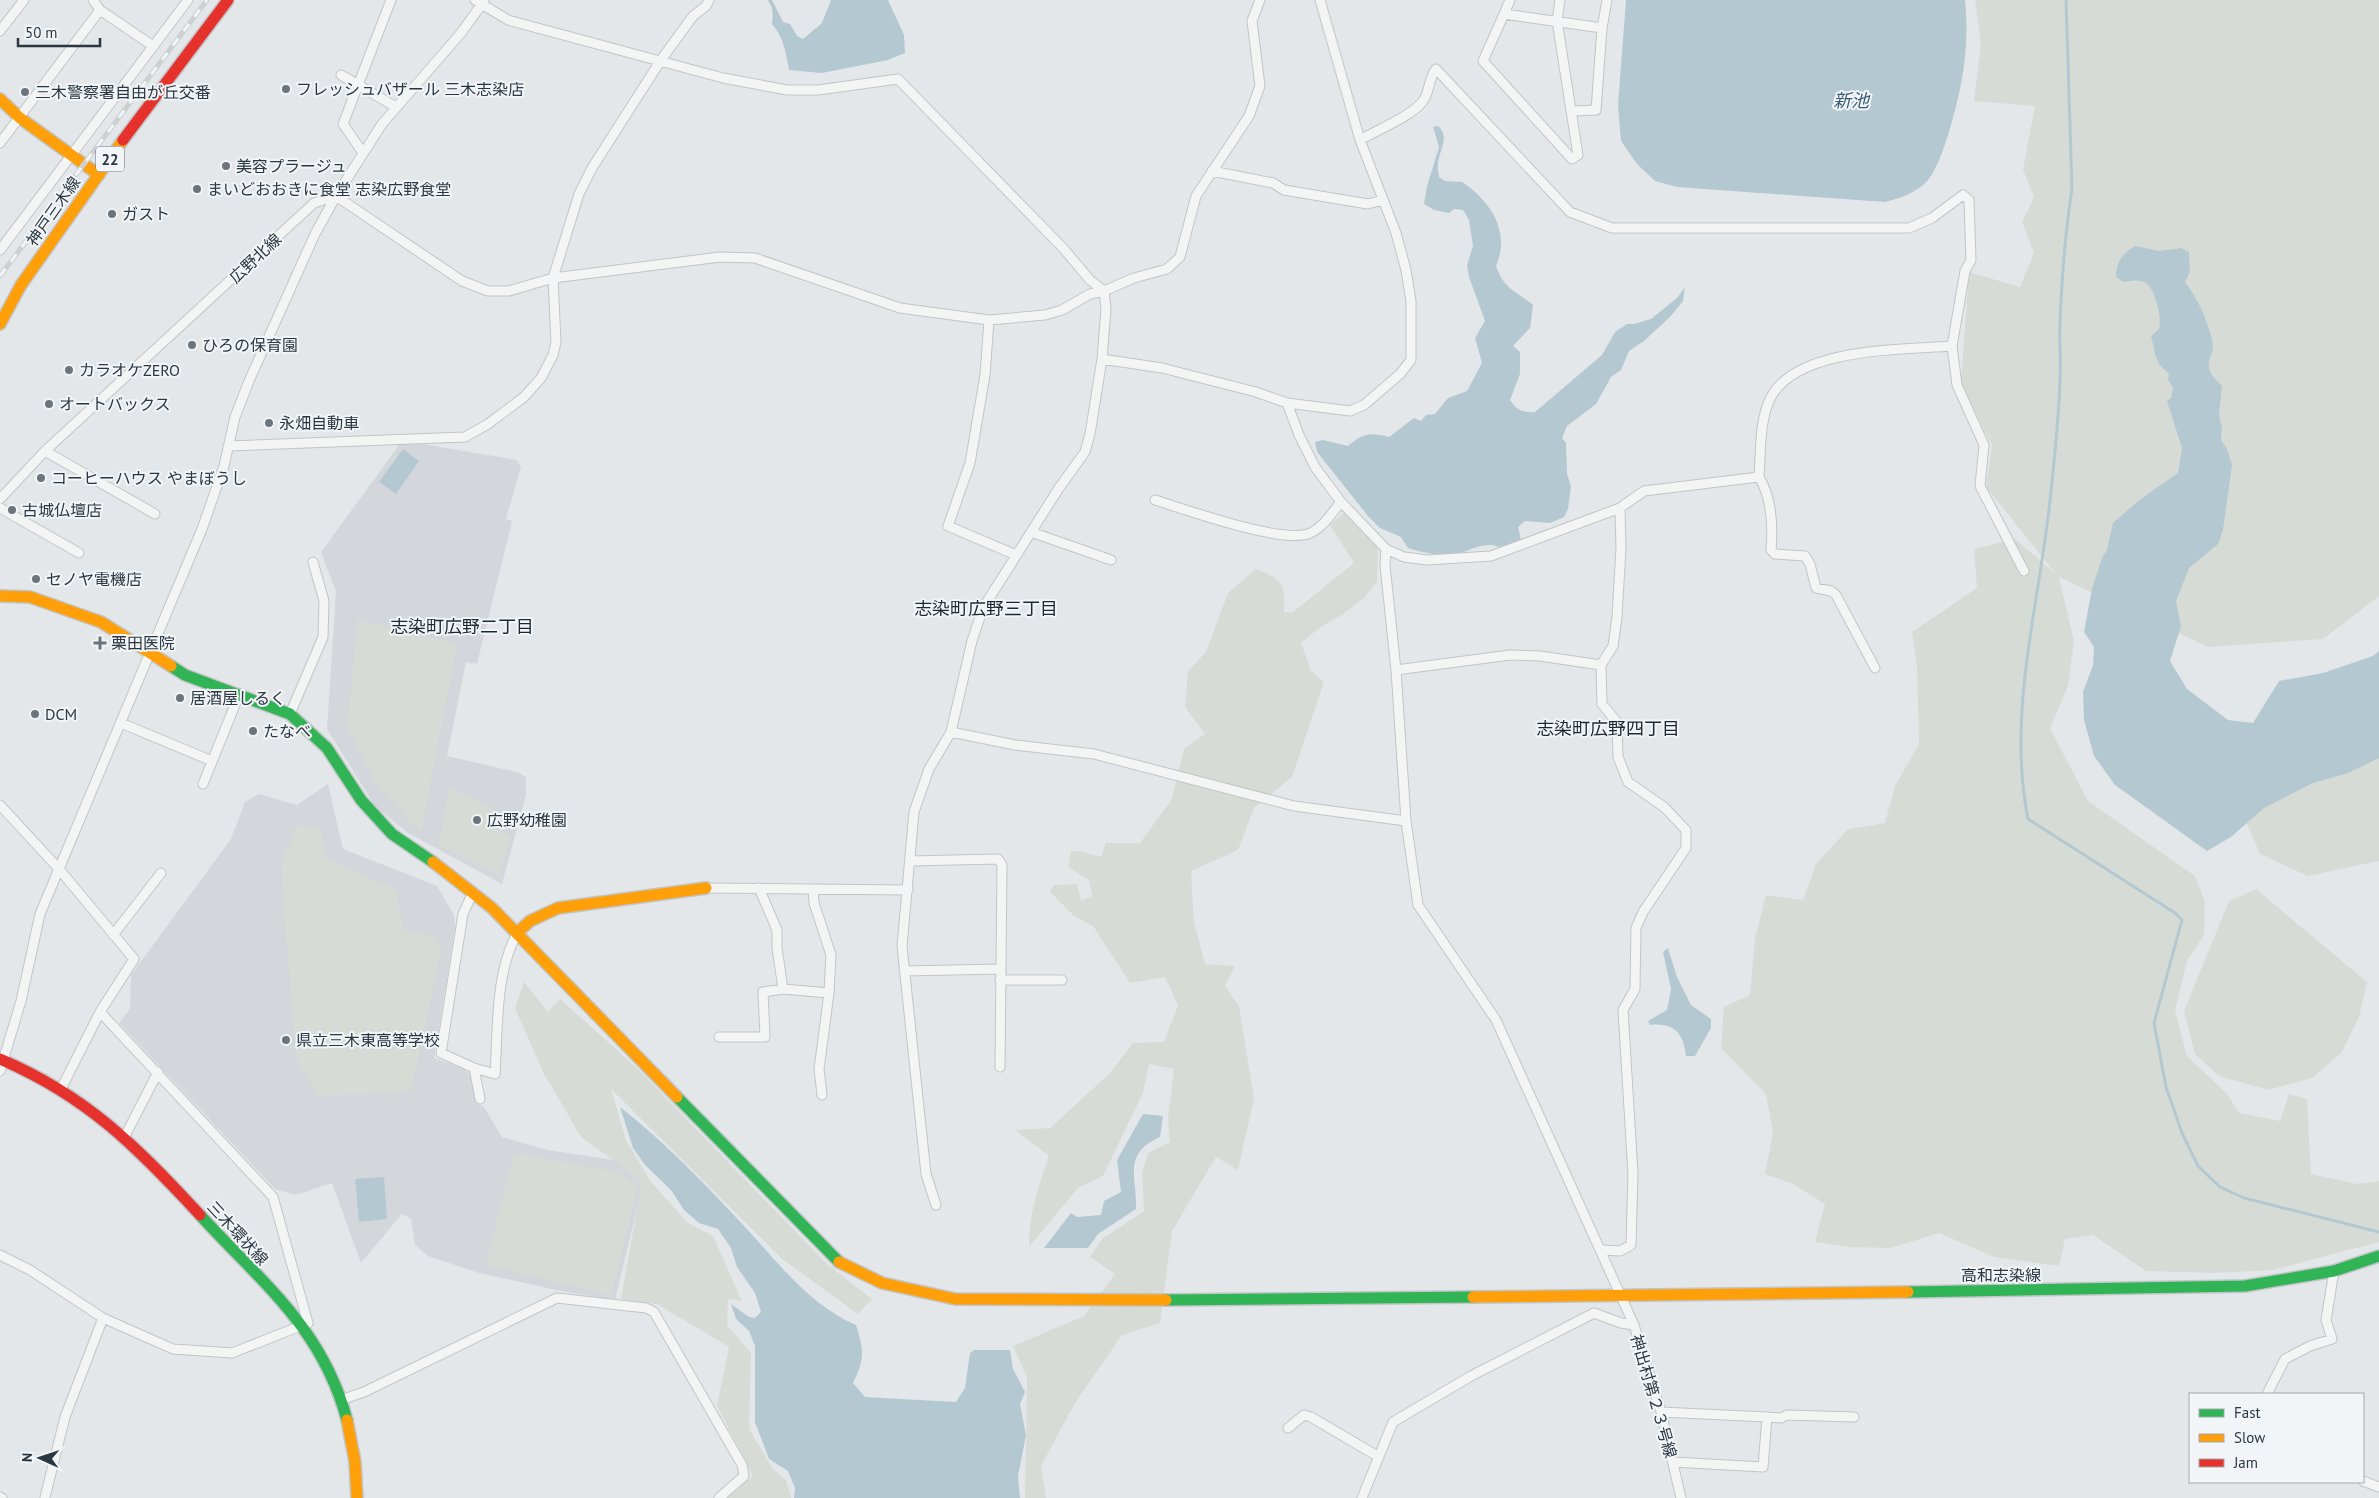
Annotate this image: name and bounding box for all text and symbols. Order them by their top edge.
scale bar [18,15,100,47]
text: 50 m [25,23,58,42]
place label: フレッシュバザール 三木志染店 [296,79,524,99]
place label: 三木警察署自由が丘交番 [35,82,211,102]
marker: フレッシュバザール 三木志染店 [280,83,292,95]
marker: 三木警察署自由が丘交番 [19,86,31,98]
water label: 新池 [1833,89,1871,112]
road number: 22 [96,146,124,172]
place label: 美容プラージュ [236,156,347,176]
marker: 美容プラージュ [220,160,232,172]
street label: 神戸三木線 [22,172,84,250]
place label: まいどおおきに食堂 志染広野食堂 [207,179,451,199]
marker: まいどおおきに食堂 志染広野食堂 [191,183,203,195]
place label: ガスト [122,204,170,224]
marker: ガスト [106,208,118,220]
street label: 広野北線 [225,229,285,287]
place label: ひろの保育園 [202,335,298,355]
marker: ひろの保育園 [186,339,198,351]
place label: カラオケZERO [79,360,180,380]
marker: カラオケZERO [63,364,75,376]
place label: オートバックス [59,394,171,414]
marker: オートバックス [43,398,55,410]
place label: 永畑自動車 [279,413,359,433]
marker: 永畑自動車 [263,417,275,429]
place label: コーヒーハウス やまぼうし [51,468,247,488]
marker: コーヒーハウス やまぼうし [35,472,47,484]
place label: 古城仏壇店 [22,500,102,520]
marker: 古城仏壇店 [6,504,18,516]
place label: セノヤ電機店 [46,569,142,589]
marker: セノヤ電機店 [30,573,42,585]
district label: 志染町広野三丁目 [914,597,1058,620]
district label: 志染町広野二丁目 [390,615,534,638]
place label: 栗田医院 [111,633,175,653]
marker: 栗田医院 [93,636,107,650]
place label: 居酒屋しるく [190,688,286,708]
marker: 居酒屋しるく [174,692,186,704]
place label: DCM [45,704,77,724]
marker: DCM [29,708,41,720]
district label: 志染町広野四丁目 [1536,717,1680,740]
place label: たなべ [263,721,311,741]
marker: たなべ [247,725,259,737]
place label: 広野幼稚園 [487,810,567,830]
marker: 広野幼稚園 [471,814,483,826]
place label: 県立三木東高等学校 [296,1030,440,1050]
marker: 県立三木東高等学校 [280,1034,292,1046]
street label: 三木環状線 [203,1197,273,1269]
street label: 高和志染線 [1961,1265,2041,1285]
street label: 神出村第２３号線 [1627,1332,1681,1460]
legend [2189,1393,2364,1483]
text: Fast [2234,1403,2261,1422]
text: Slow [2234,1428,2265,1447]
north arrow [15,1433,65,1483]
text: N [18,1452,36,1462]
text: Jam [2233,1453,2258,1472]

